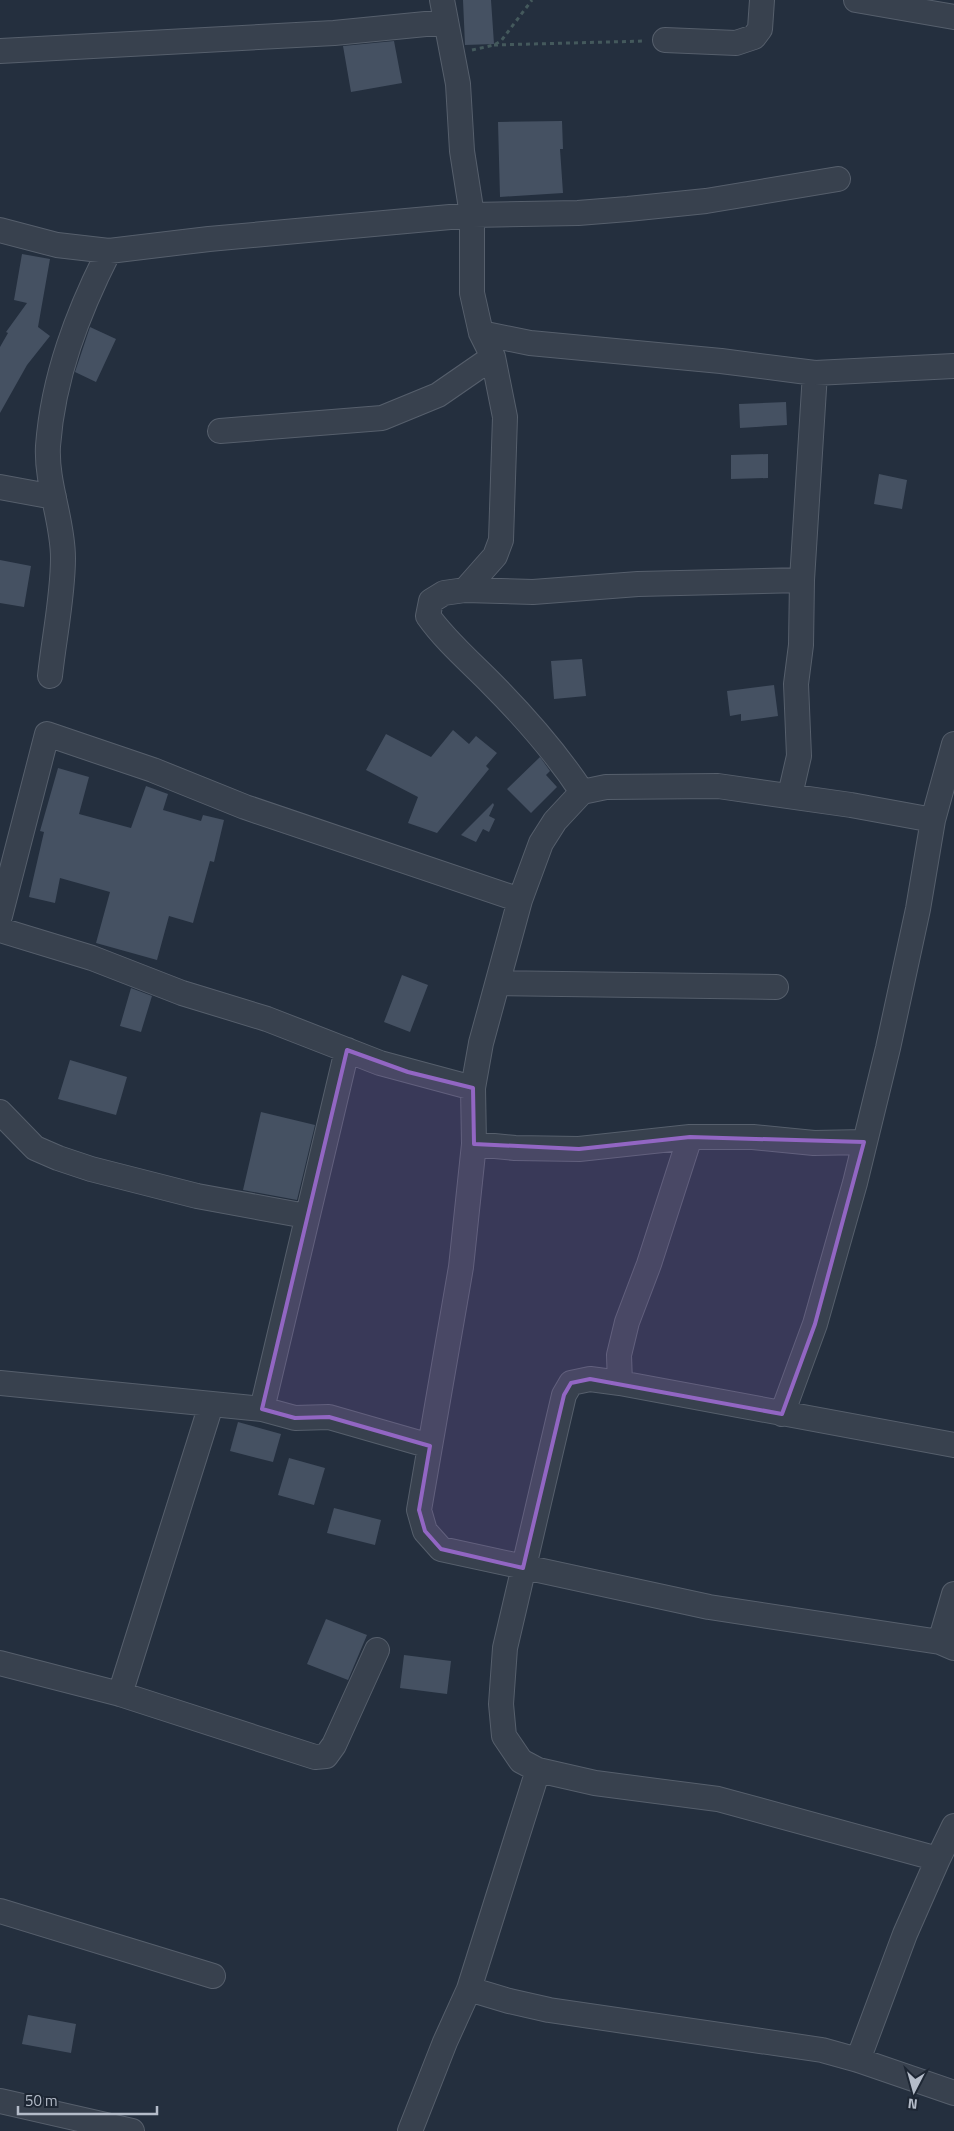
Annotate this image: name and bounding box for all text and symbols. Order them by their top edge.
north arrow [889,2066,939,2116]
scale bar [18,2084,156,2116]
text: 50 m [25,2089,58,2112]
text: N [907,2093,919,2115]

